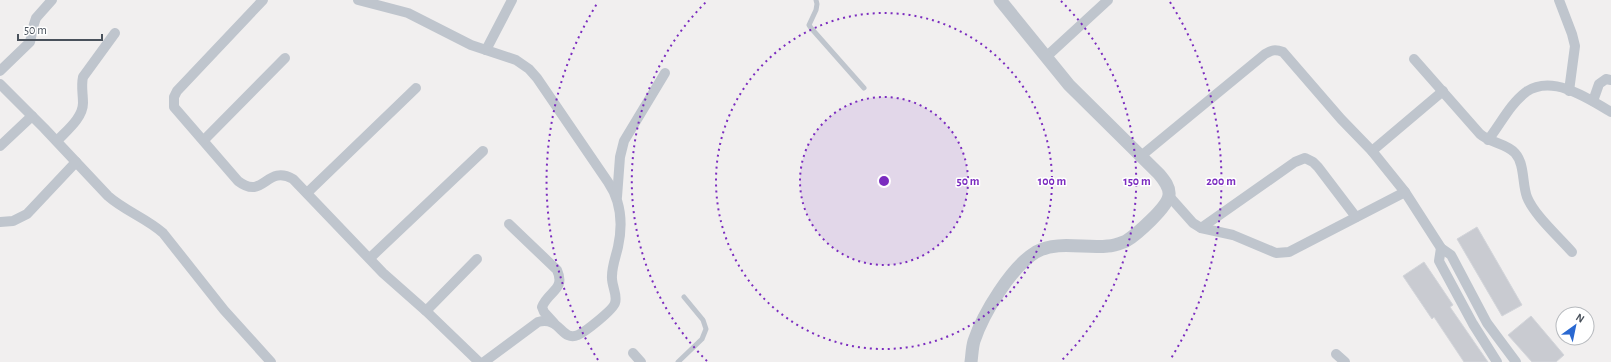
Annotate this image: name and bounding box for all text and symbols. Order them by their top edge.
scale bar [18,16,102,42]
text: 50 m [24,24,47,36]
centre of rings [877,174,891,188]
text: 50 m [957,175,980,187]
text: 100 m [1038,175,1066,187]
text: 150 m [1123,175,1151,187]
text: 200 m [1206,175,1236,187]
north arrow [1555,306,1595,346]
text: N [1574,311,1586,325]

